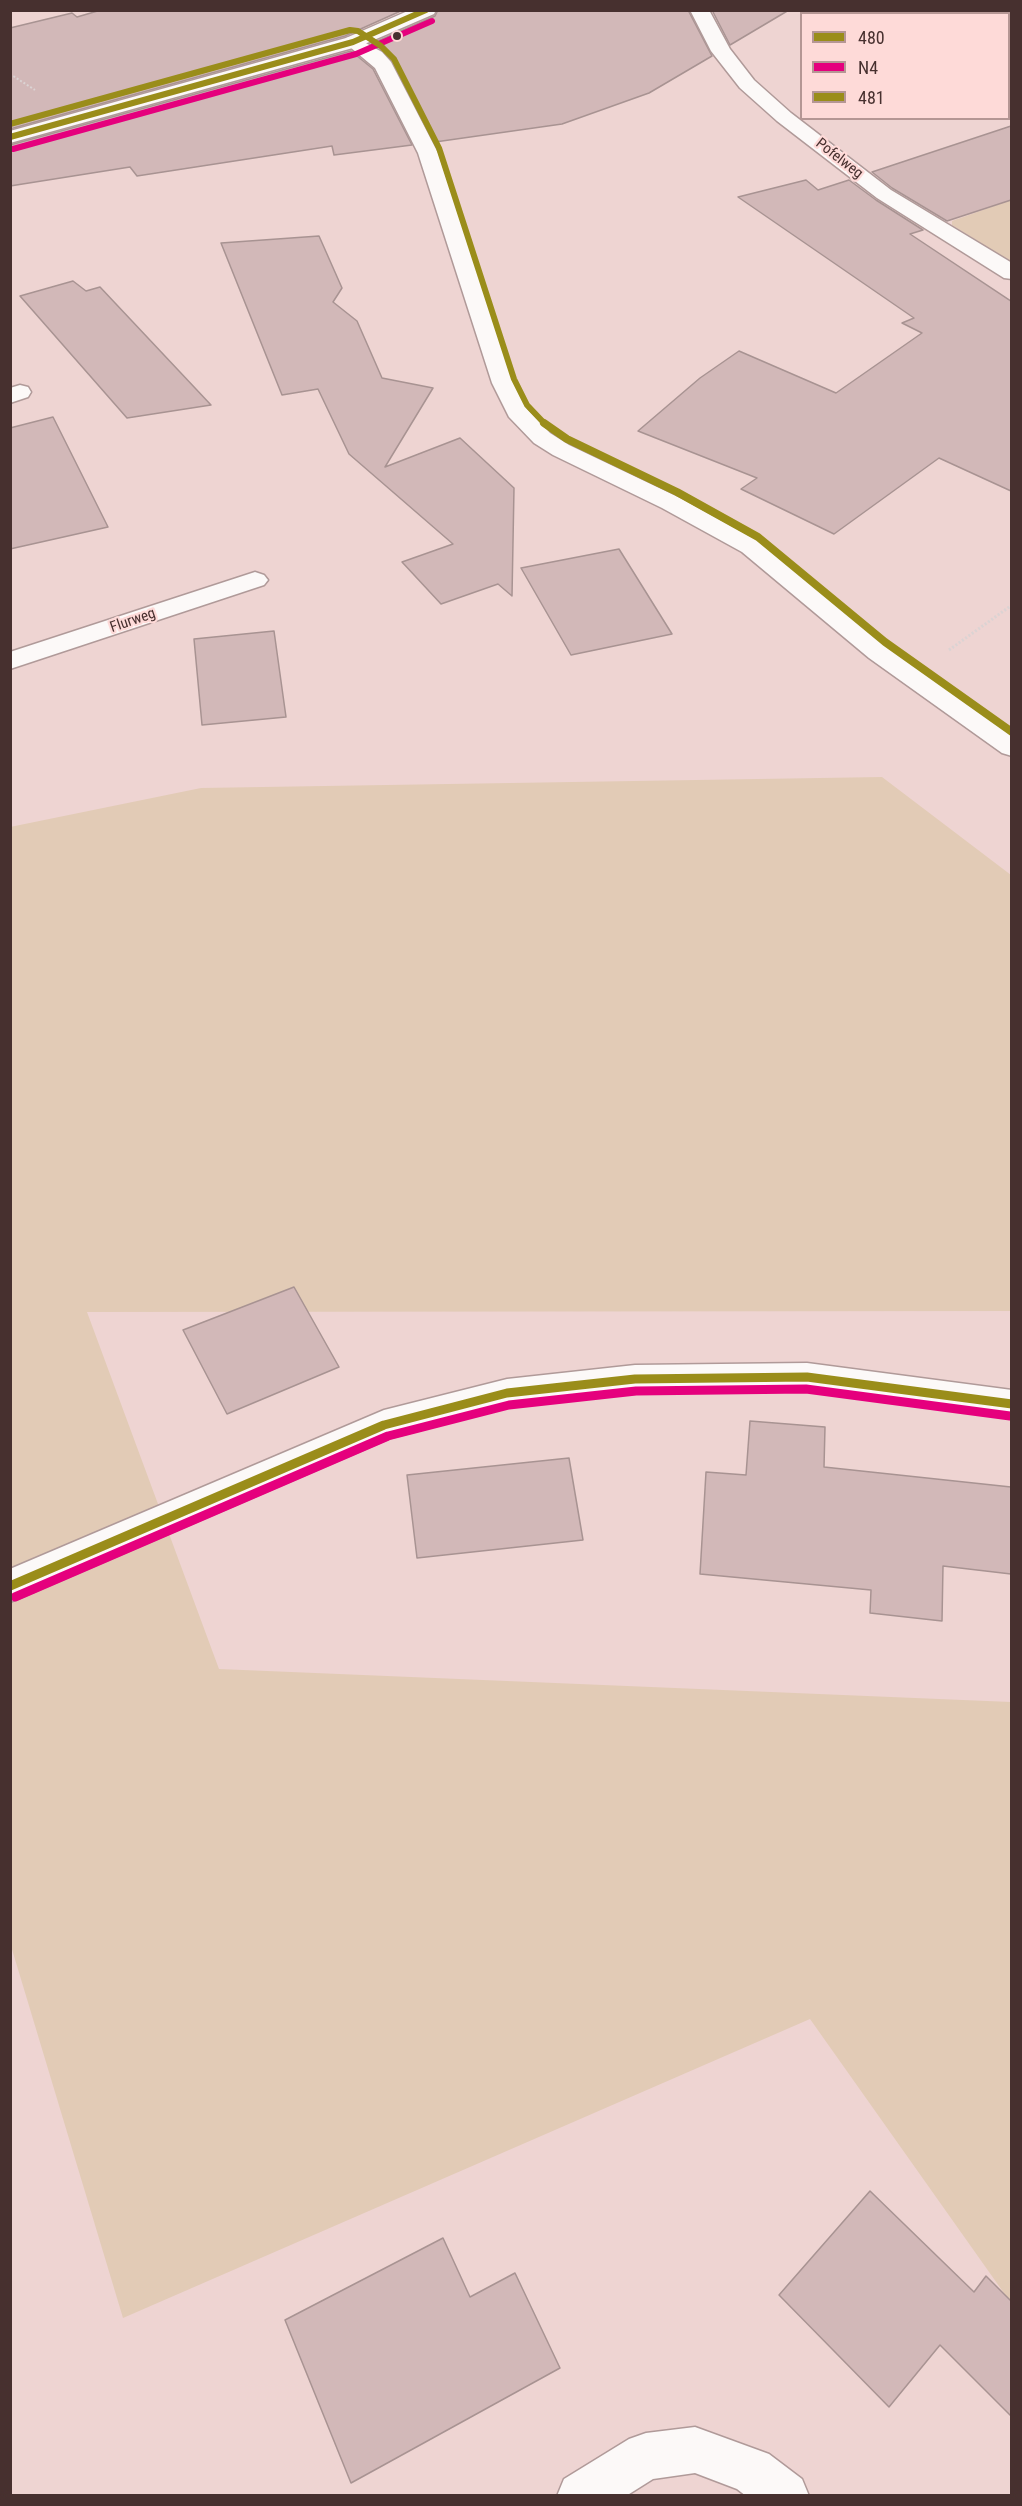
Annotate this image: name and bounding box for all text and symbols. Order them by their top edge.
legend [800,12,1010,120]
text: 480 [858,27,885,48]
unlabelled marker [391,30,403,42]
text: N4 [858,57,878,78]
text: 481 [858,87,885,108]
street label: Pofelweg [812,135,866,183]
street label: Flurweg [108,605,158,637]

